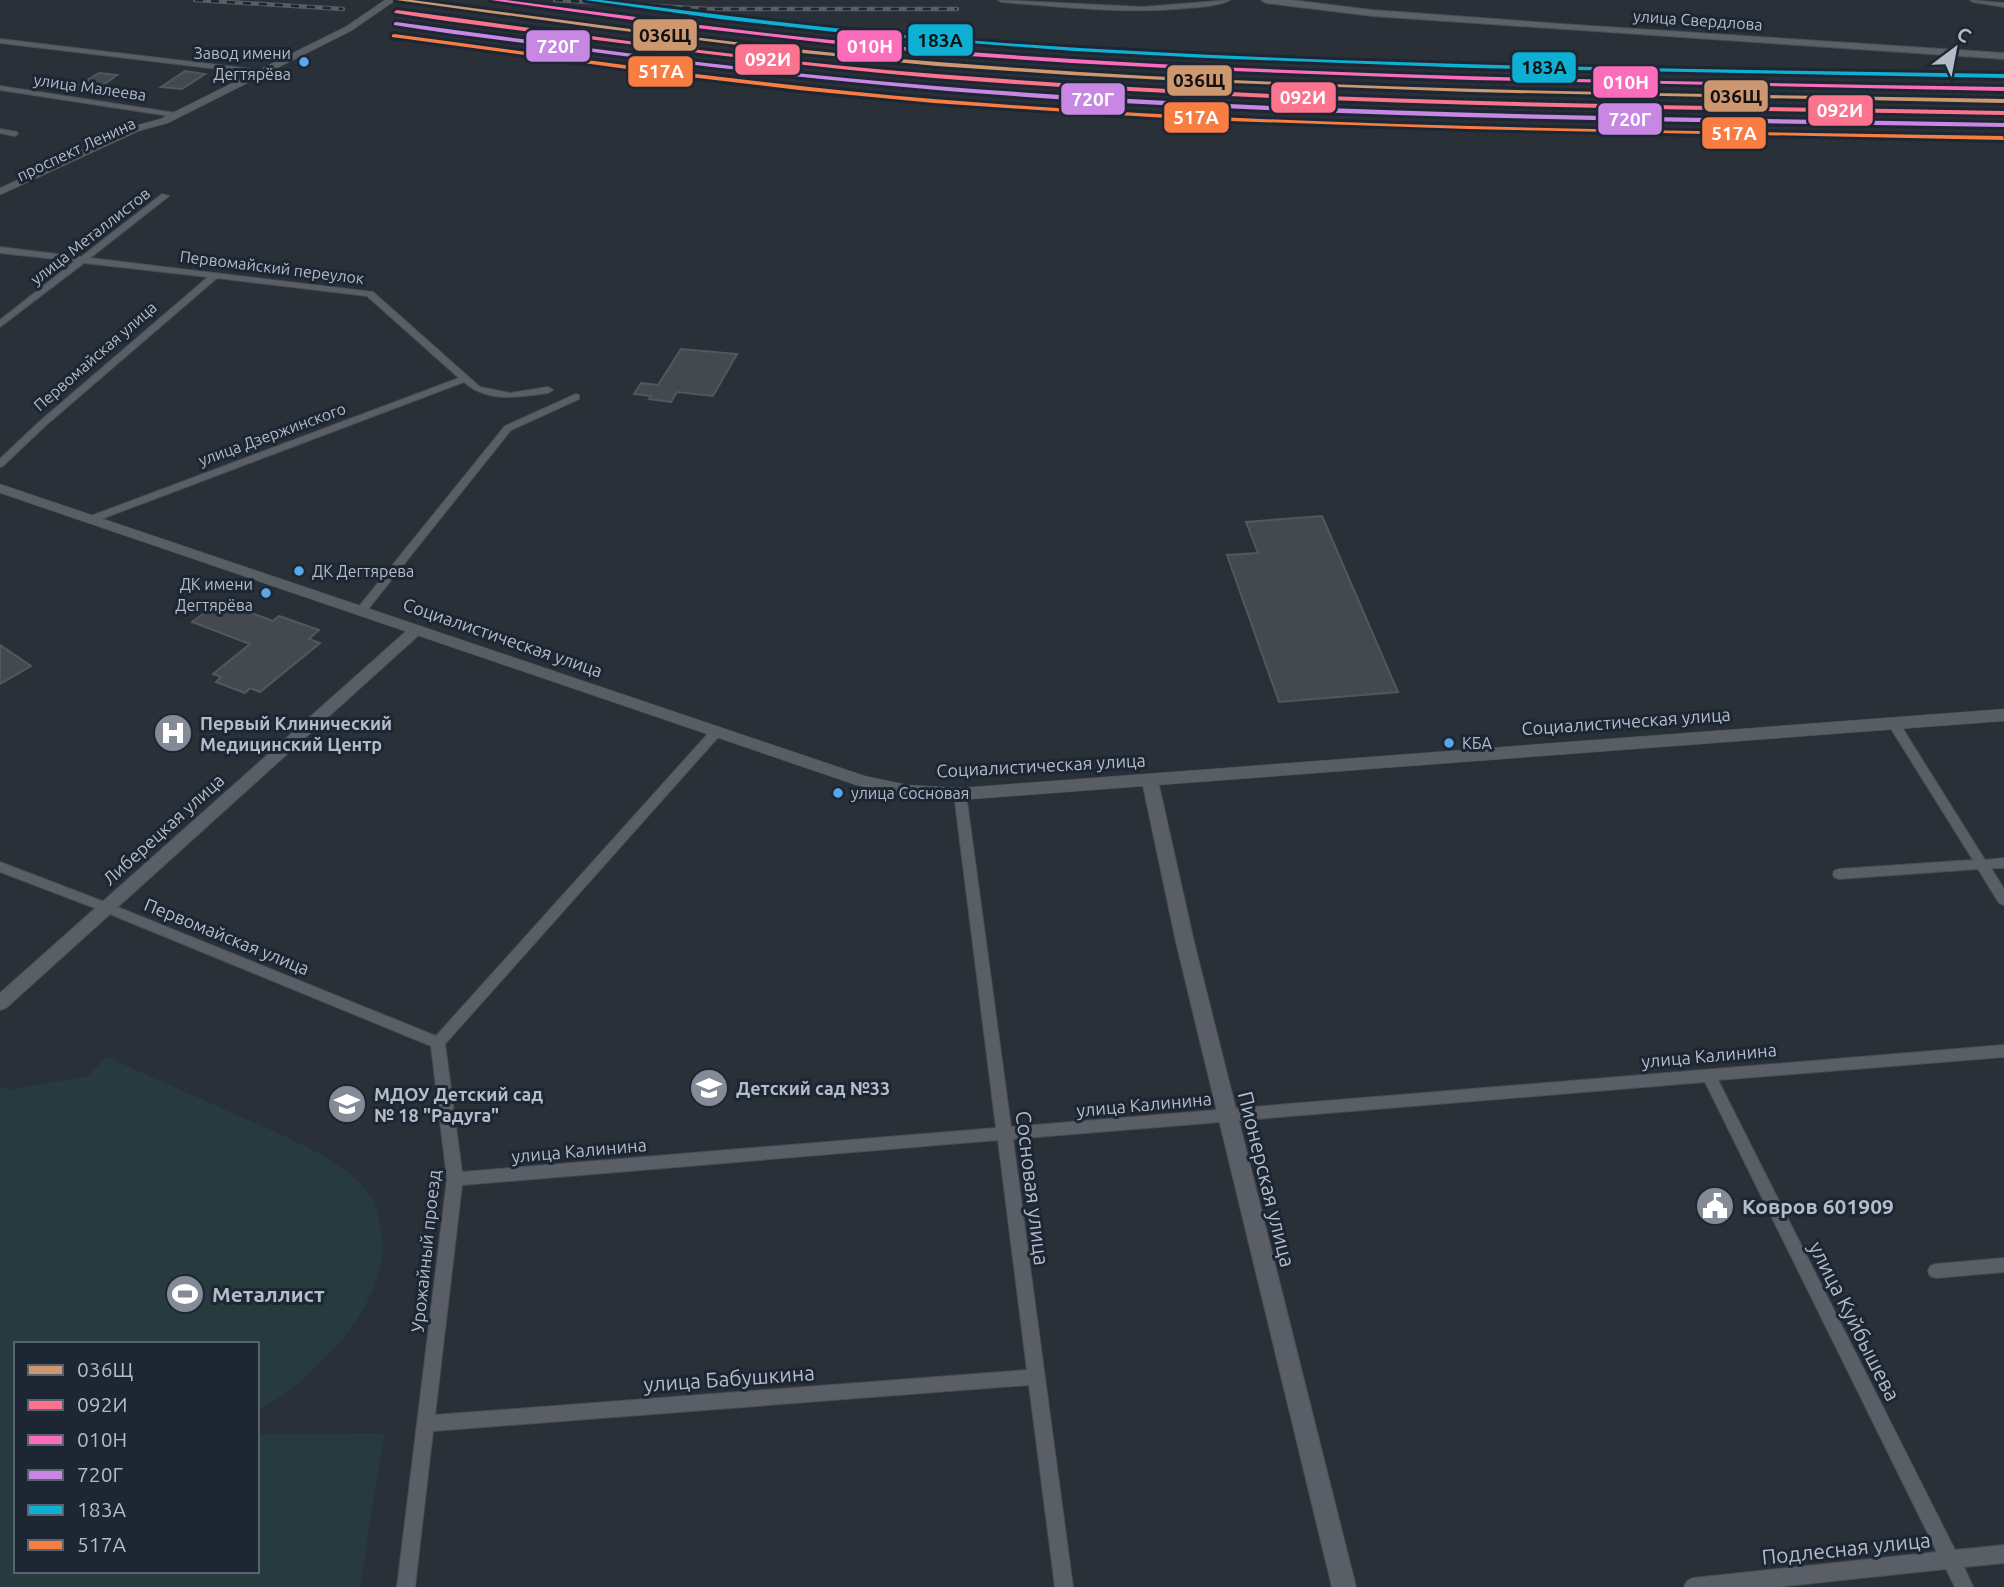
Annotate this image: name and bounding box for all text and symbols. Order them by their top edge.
street label: улица Свердлова [1633,6,1763,34]
north arrow [1920,14,1990,84]
line badge: 036Щ [632,18,698,52]
text: С [1953,22,1975,47]
line badge: 183А [907,23,974,57]
text: 036Щ [639,24,691,46]
line badge: 720Г [525,29,591,63]
line badge: 010Н [836,29,903,63]
text: 183А [917,29,963,51]
text: 720Г [537,35,580,57]
text: 010Н [847,35,893,57]
line badge: 092И [734,43,801,76]
place label: Завод имени Дегтярёва [194,44,291,83]
text: 092И [745,48,791,70]
line badge: 183А [1511,51,1577,84]
marker: Завод имени Дегтярёва [297,55,311,69]
line badge: 517А [627,55,694,88]
text: 183А [1521,56,1567,78]
text: 517А [638,60,684,82]
line badge: 036Щ [1166,64,1233,97]
line badge: 010Н [1592,65,1659,99]
text: 036Щ [1173,69,1225,91]
street label: улица Малеева [32,70,148,104]
text: 010Н [1603,71,1649,93]
line badge: 036Щ [1703,79,1769,113]
line badge: 092И [1270,81,1337,114]
line badge: 720Г [1060,82,1126,116]
text: 036Щ [1710,85,1762,107]
text: 092И [1280,86,1326,108]
text: 720Г [1072,88,1115,110]
line badge: 092И [1807,94,1874,127]
text: 092И [1817,99,1863,121]
line badge: 517А [1163,101,1230,134]
line badge: 720Г [1597,102,1663,136]
text: 517А [1173,106,1219,128]
text: 720Г [1609,108,1652,130]
street label: проспект Ленина [14,114,138,184]
line badge: 517А [1701,116,1767,150]
text: 517А [1711,122,1757,144]
street label: улица Металлистов [27,184,153,288]
street label: Первомайский переулок [179,247,365,287]
street label: Первомайская улица [30,298,160,414]
street label: улица Дзержинского [196,399,348,469]
place label: ДК Дегтярева [312,562,414,580]
marker: ДК Дегтярева [292,564,306,578]
place label: ДК имени Дегтярёва [175,575,253,614]
marker: ДК имени Дегтярёва [259,586,273,600]
street label: Социалистическая улица [401,593,605,681]
street label: Социалистическая улица [1521,704,1731,738]
hospital icon: Первый Клинический Медицинский Центр [152,712,194,754]
place label: Первый Клинический Медицинский Центр [200,713,392,754]
place label: КБА [1462,734,1493,752]
marker: КБА [1442,736,1456,750]
street label: Социалистическая улица [936,750,1146,780]
street label: Либерецкая улица [98,769,228,889]
place label: улица Сосновая [851,784,969,802]
marker: улица Сосновая [831,786,845,800]
street label: Первомайская улица [142,894,312,978]
street label: улица Калинина [1641,1039,1777,1071]
school or university icon: Детский сад №33 [688,1067,730,1109]
place label: Детский сад №33 [736,1078,890,1098]
school or university icon: МДОУ Детский сад № 18 "Радуга" [326,1083,368,1125]
place label: МДОУ Детский сад № 18 "Радуга" [374,1084,543,1125]
street label: улица Калинина [1076,1088,1212,1120]
street label: Пионерская улица [1234,1089,1300,1269]
street label: Сосновая улица [1012,1109,1054,1267]
street label: улица Калинина [511,1134,647,1166]
street label: Урожайный проезд [407,1168,444,1333]
public building icon: Ковров 601909 [1694,1185,1736,1227]
place label: Ковров 601909 [1742,1194,1894,1218]
street label: улица Куйбышева [1804,1237,1906,1405]
sports icon: Металлист [164,1273,206,1315]
place label: Металлист [212,1282,325,1306]
legend [14,1342,259,1573]
text: 036Щ [77,1357,134,1381]
street label: улица Бабушкина [642,1360,816,1396]
text: 092И [77,1392,128,1416]
text: 010Н [77,1427,127,1451]
text: 720Г [77,1462,123,1486]
text: 183А [77,1497,127,1521]
street label: Подлесная улица [1760,1527,1932,1569]
text: 517А [77,1532,127,1556]

